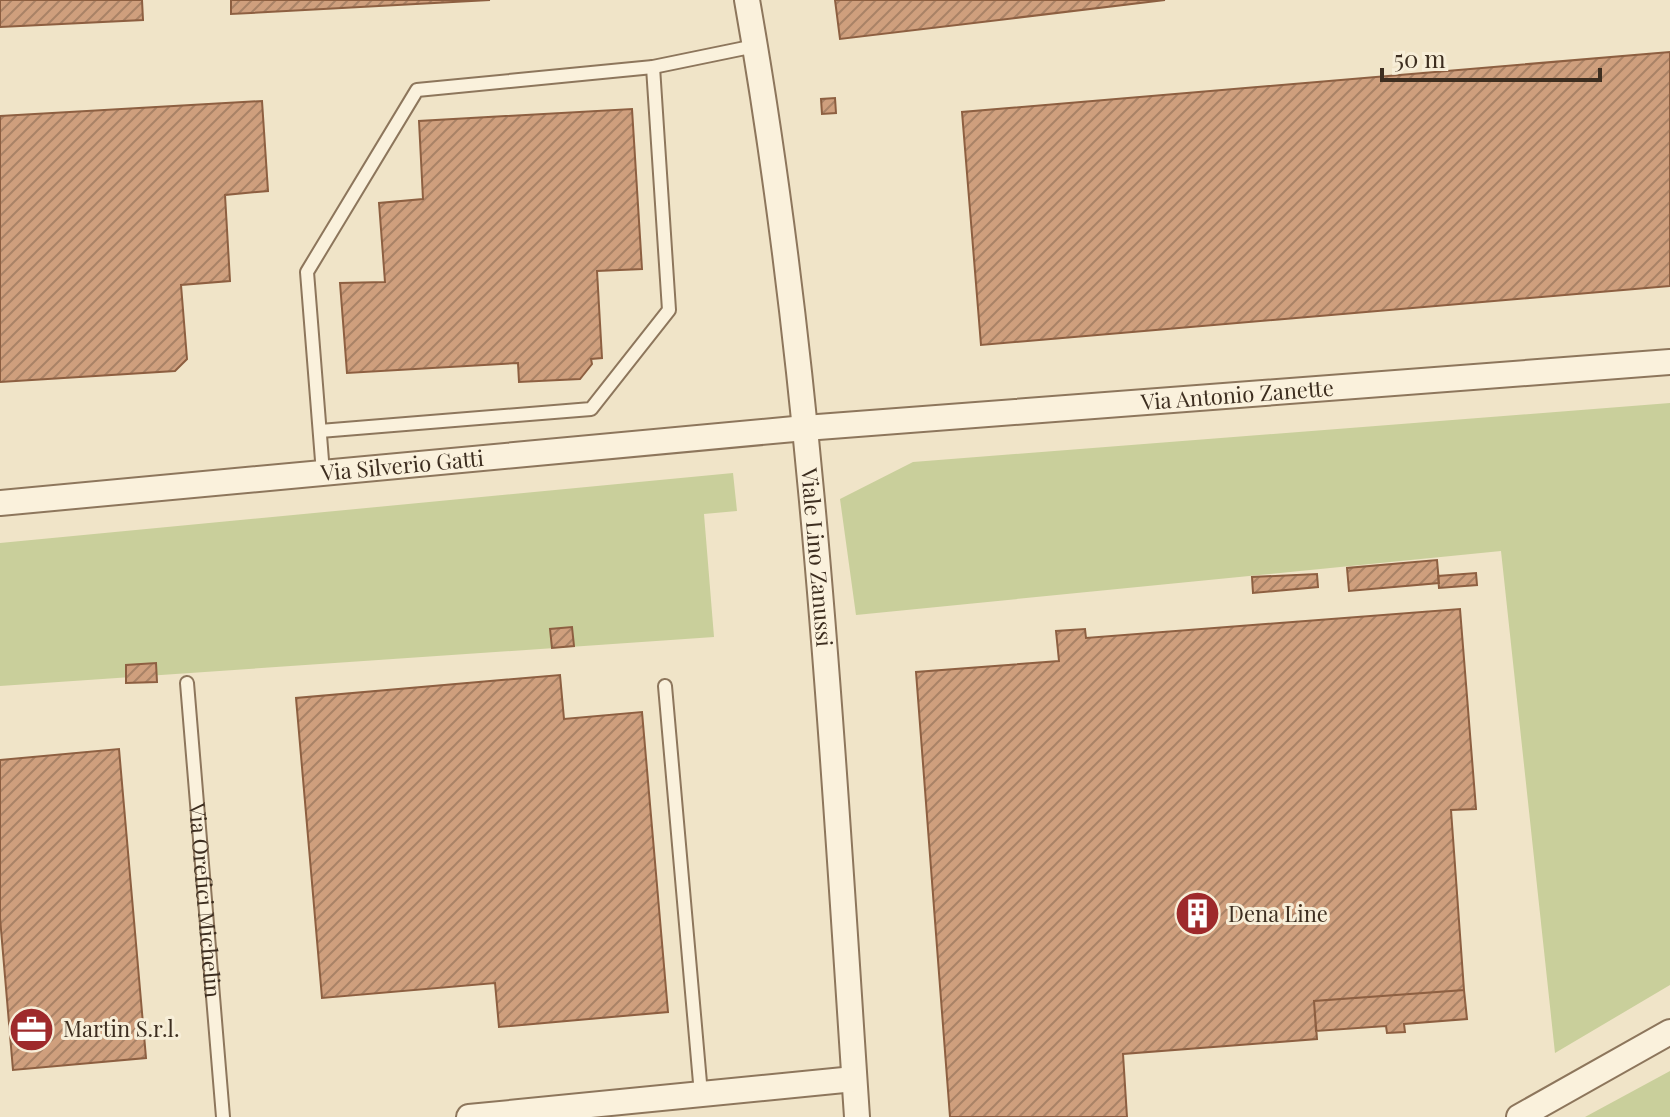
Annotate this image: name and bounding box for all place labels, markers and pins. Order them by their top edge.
building icon: Dena Line [1173,890,1221,938]
place label: Dena Line [1228,898,1328,928]
office icon: Martin S.r.l. [8,1005,56,1053]
place label: Martin S.r.l. [63,1013,179,1043]

